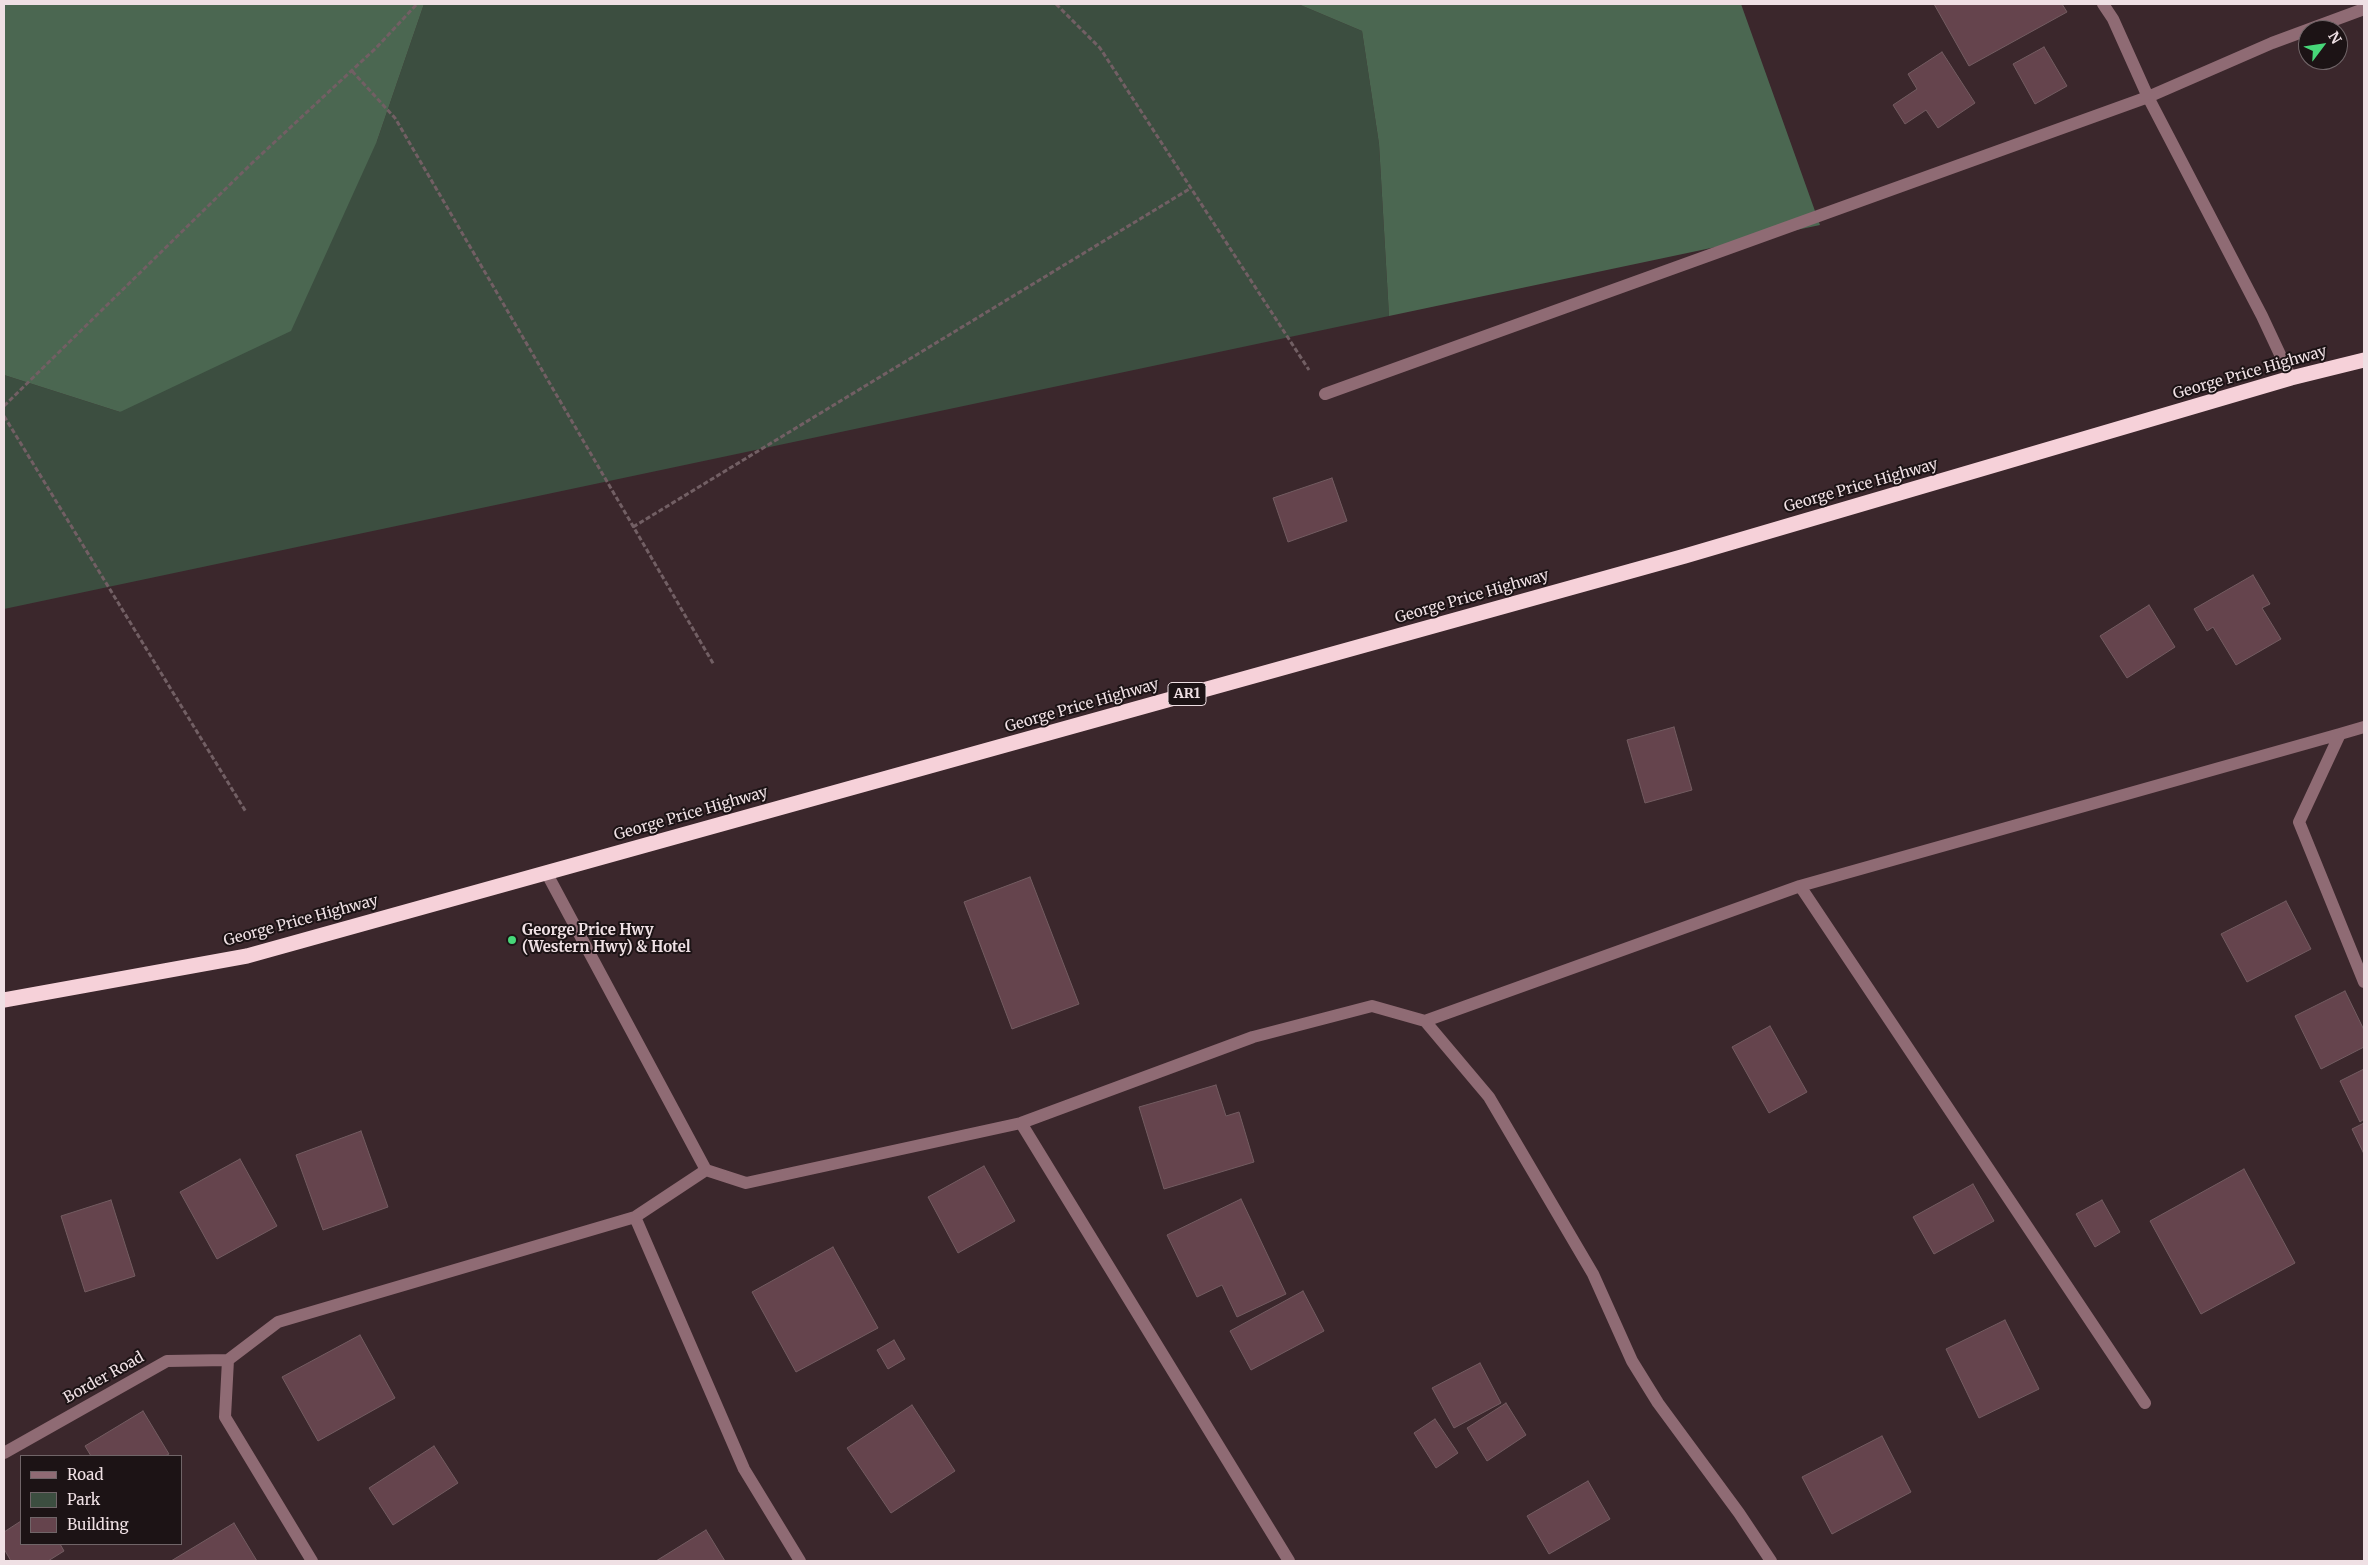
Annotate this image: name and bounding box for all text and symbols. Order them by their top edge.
north arrow [2298,20,2348,70]
text: N [2324,28,2346,47]
street label: George Price Highway [2171,342,2329,404]
street label: George Price Highway [1782,455,1940,517]
street label: George Price Highway [1393,566,1551,628]
street label: George Price Highway [1003,675,1161,737]
road number: AR1 [1168,682,1206,706]
street label: George Price Highway [612,783,770,845]
street label: George Price Highway [222,892,380,950]
place label: George Price Hwy (Western Hwy) & Hotel [522,922,691,957]
marker: George Price Hwy (Western Hwy) & Hotel [506,934,518,946]
street label: Border Road [61,1349,147,1407]
legend [20,1455,182,1545]
text: Road [67,1465,103,1484]
text: Park [67,1490,100,1509]
text: Building [67,1515,129,1534]

